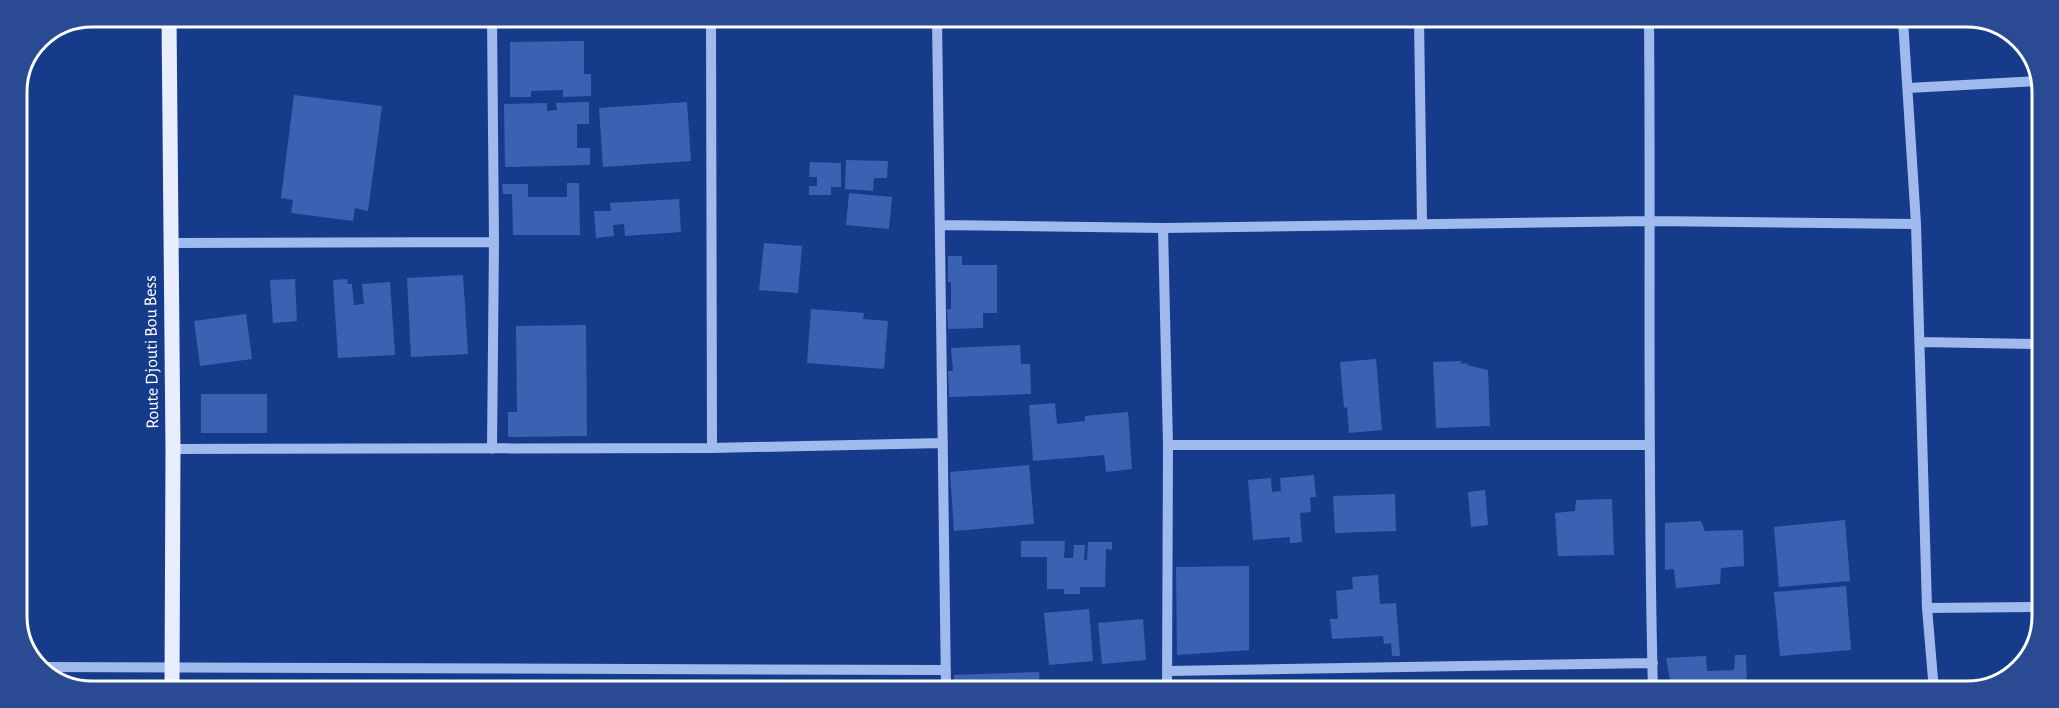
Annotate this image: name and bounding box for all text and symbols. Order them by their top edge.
street label: Route Djouti Bou Bess [142,275,162,429]

